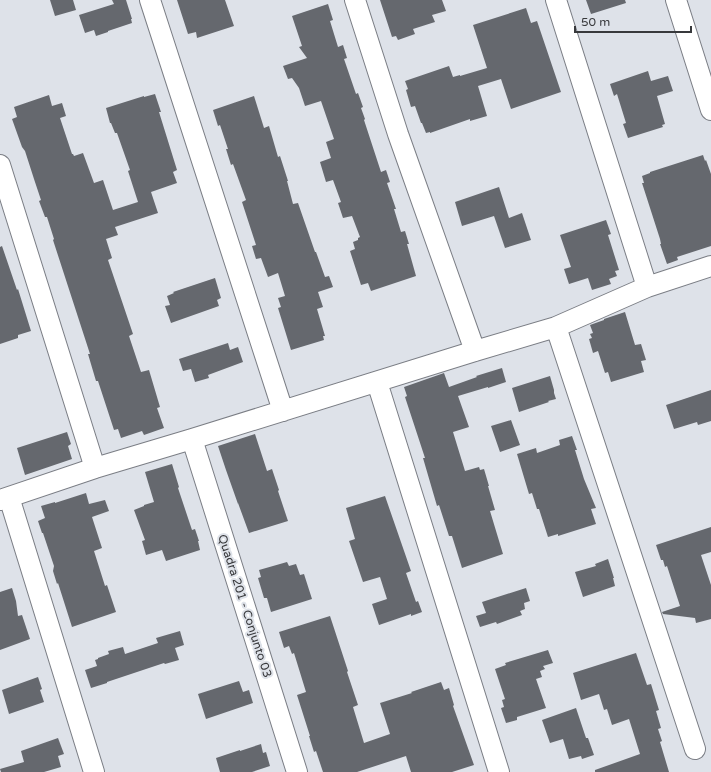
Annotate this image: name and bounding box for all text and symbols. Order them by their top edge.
scale bar [575,8,691,34]
text: 50 m [581,15,610,29]
street label: Quadra 201 - Conjunto 03 [215,533,275,679]

